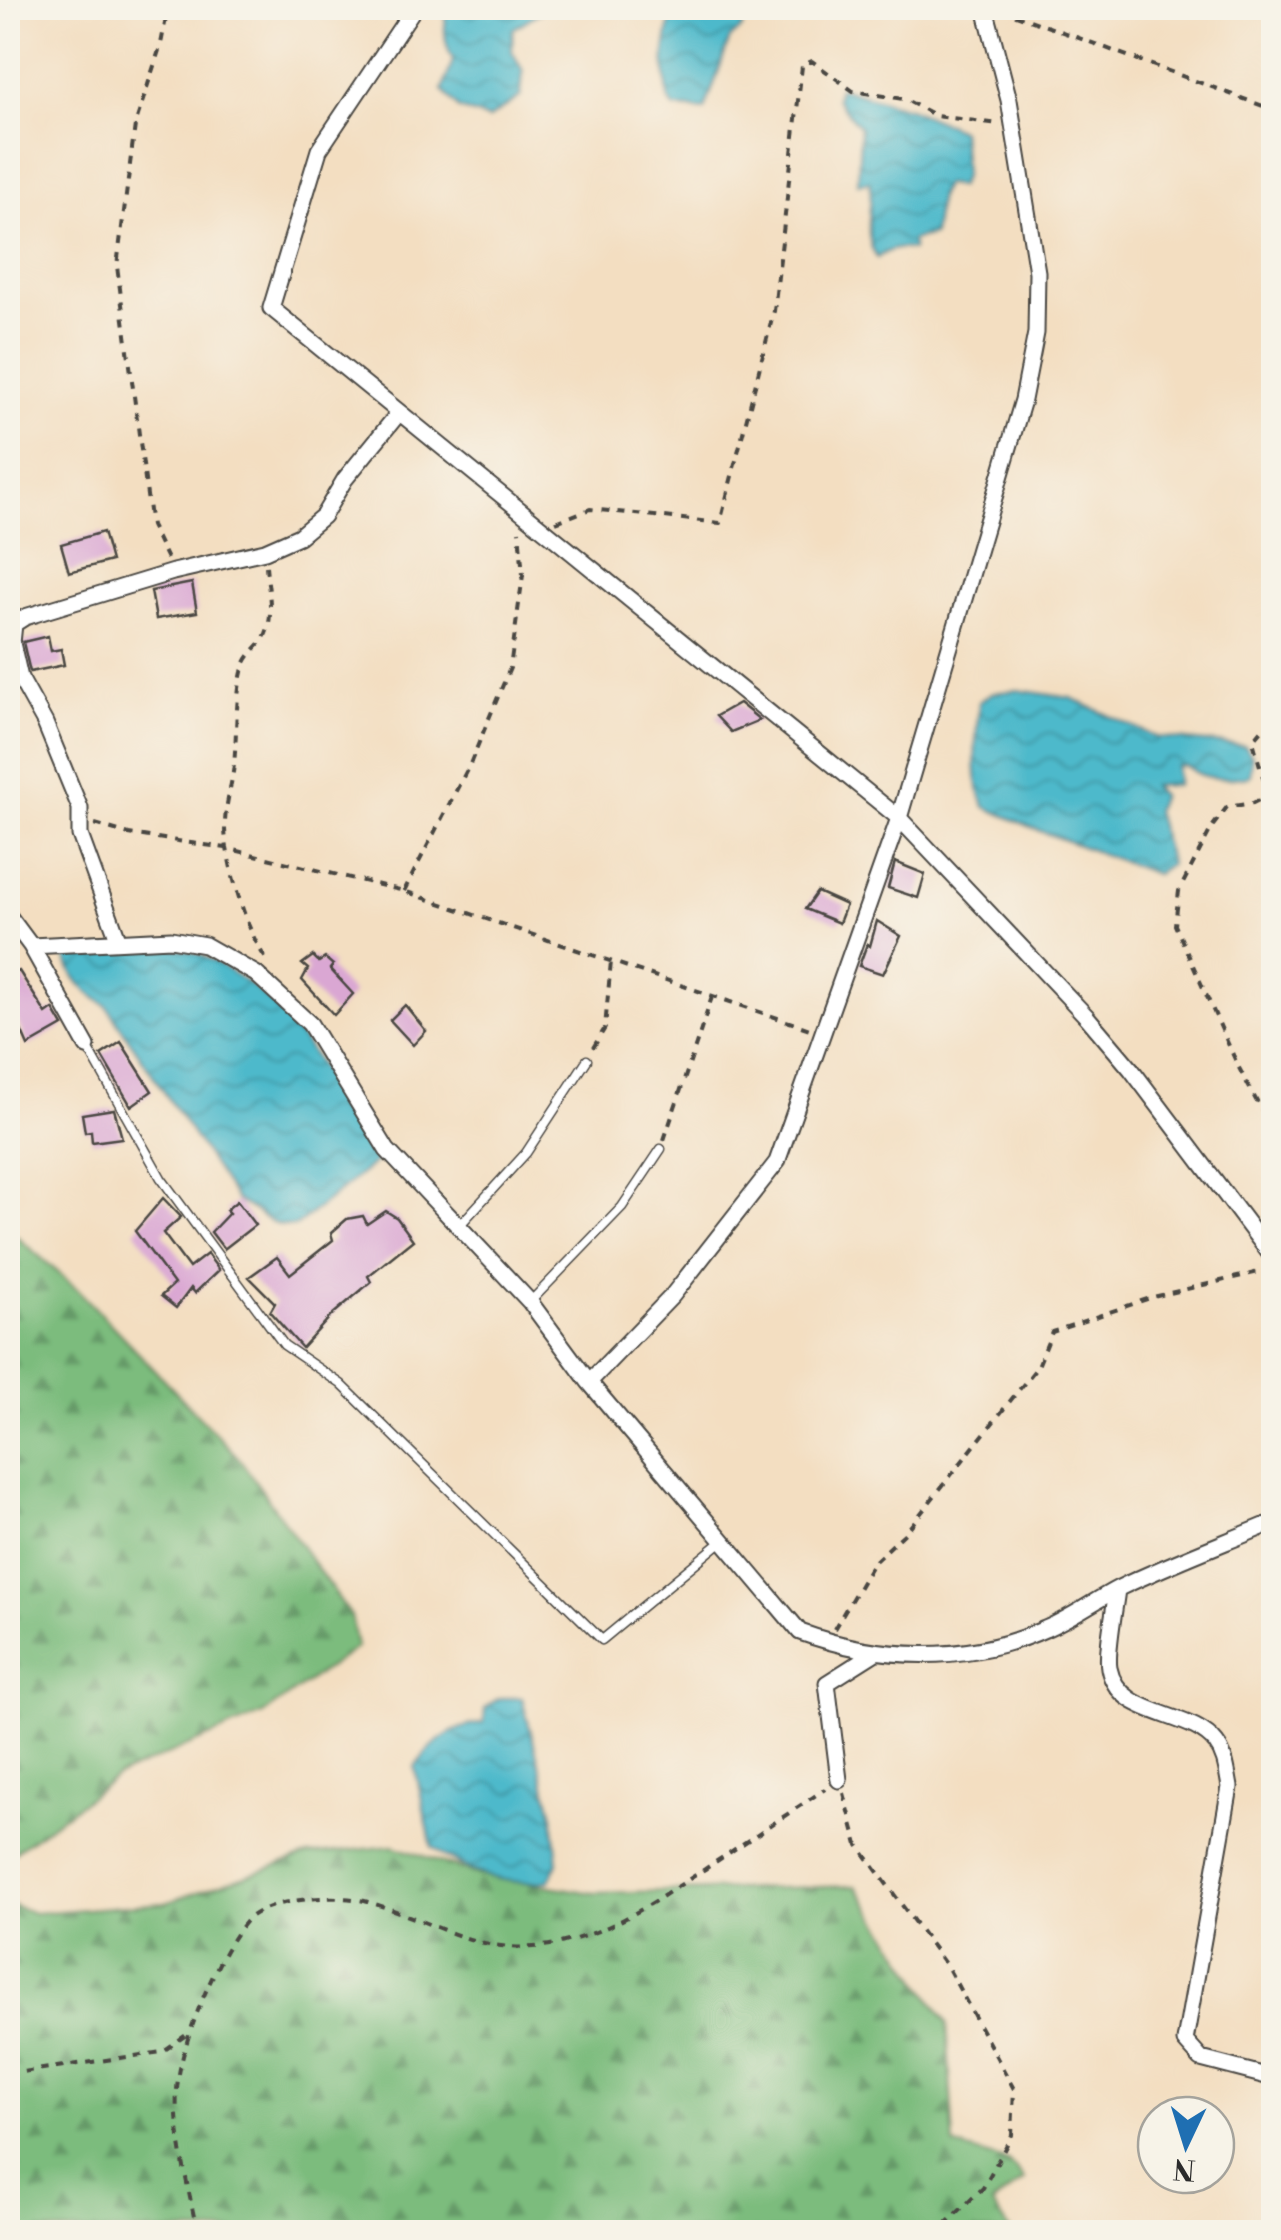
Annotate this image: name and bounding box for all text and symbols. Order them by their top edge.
north arrow [1136,2095,1236,2195]
text: N [1172,2150,1197,2187]

